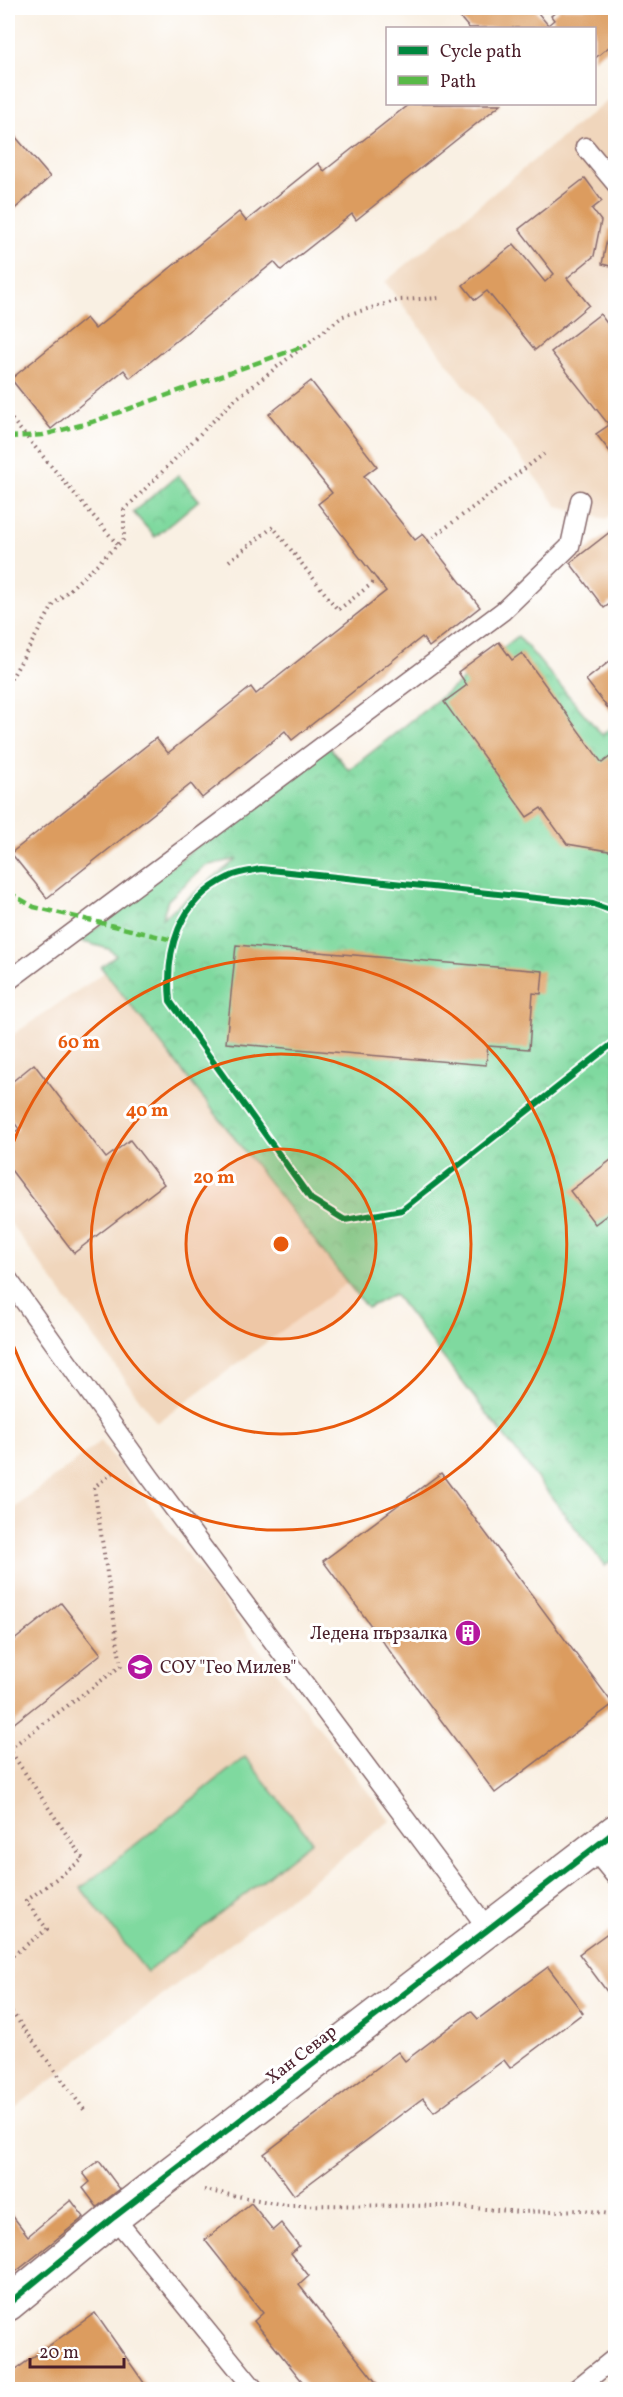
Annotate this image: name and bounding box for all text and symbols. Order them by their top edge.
legend [386,27,596,105]
text: Cycle path [440,40,522,65]
text: Path [440,70,476,95]
text: 60 m [58,1031,100,1056]
text: 40 m [126,1099,168,1124]
text: 20 m [193,1166,235,1191]
centre of rings [271,1234,291,1254]
building icon: Ледена пързалка [453,1618,483,1648]
place label: Ледена пързалка [310,1622,448,1647]
school or university icon: СОУ "Гео Милев" [125,1652,155,1682]
place label: СОУ "Гео Милев" [160,1656,297,1681]
street label: Хан Севар [261,2020,343,2091]
scale bar [30,2331,124,2369]
text: 20 m [39,2341,79,2366]

